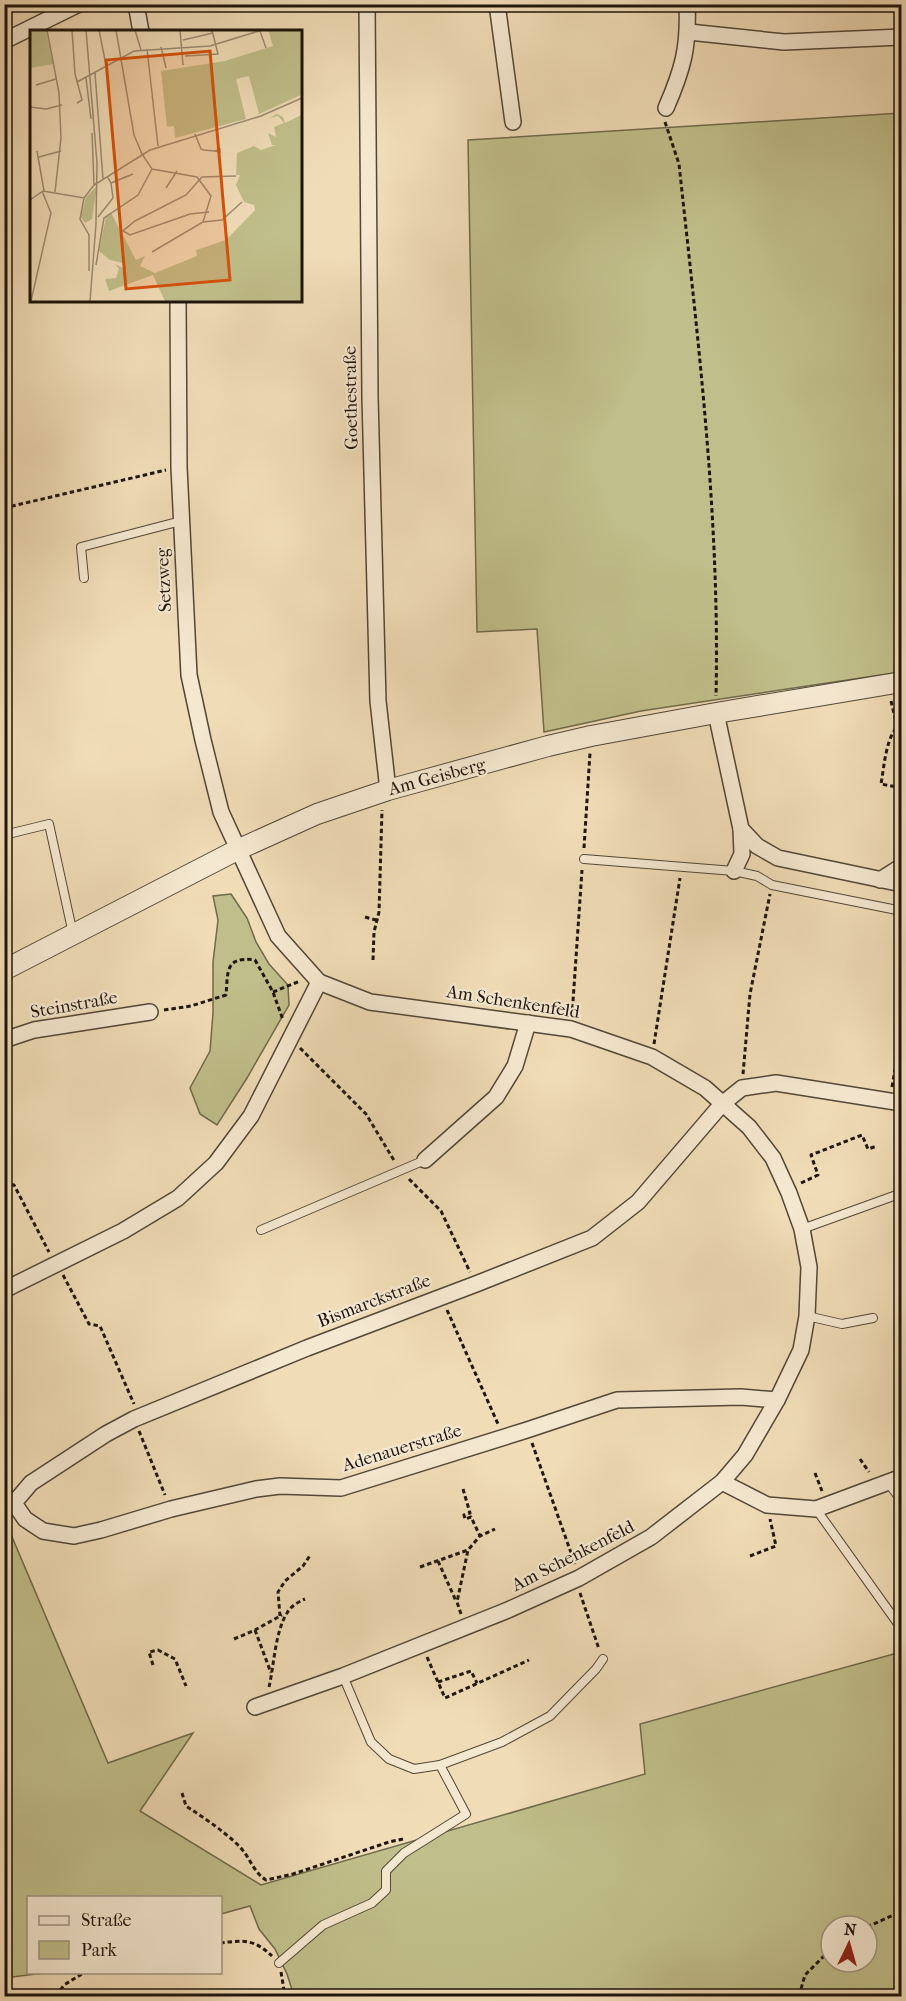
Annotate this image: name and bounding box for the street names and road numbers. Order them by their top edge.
street label: Goethestraße [340,346,362,450]
street label: Setzweg [152,547,176,613]
street label: Am Geisberg [385,754,488,800]
street label: Am Schenkenfeld [444,981,581,1023]
street label: Steinstraße [29,987,119,1023]
street label: Bismarckstraße [314,1270,434,1332]
street label: Adenauerstraße [339,1420,464,1476]
street label: Am Schenkenfeld [507,1516,638,1596]

